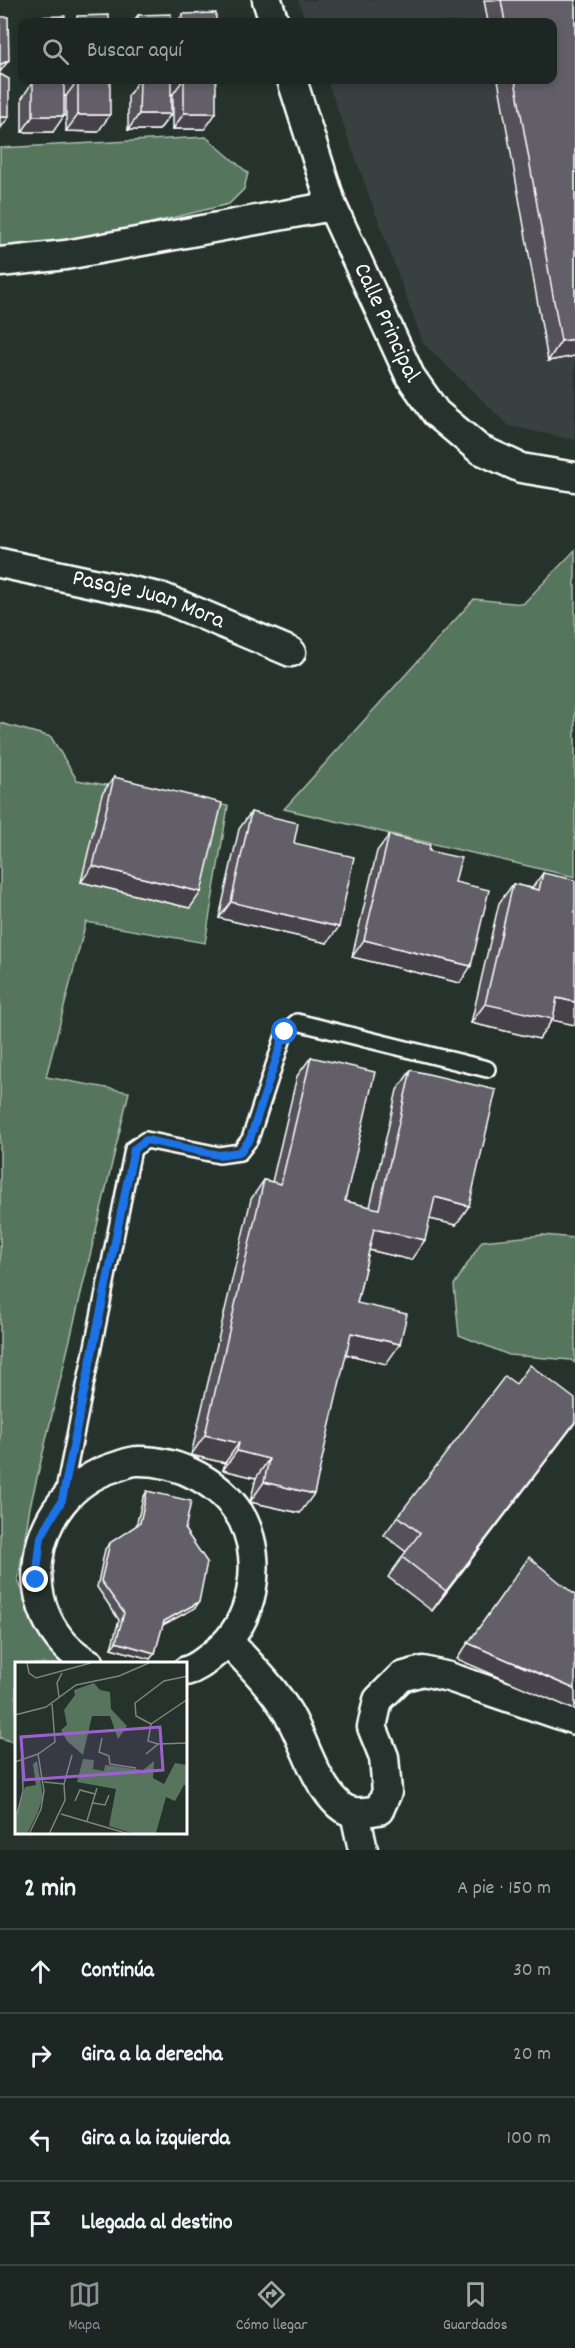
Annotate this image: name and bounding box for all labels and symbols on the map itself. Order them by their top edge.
street label: Calle Principal [344,258,427,391]
street label: Pasaje Juan Mora [69,562,230,639]
route start [271,1018,297,1044]
route end [22,1566,48,1592]
inset map [15,1662,188,1835]

